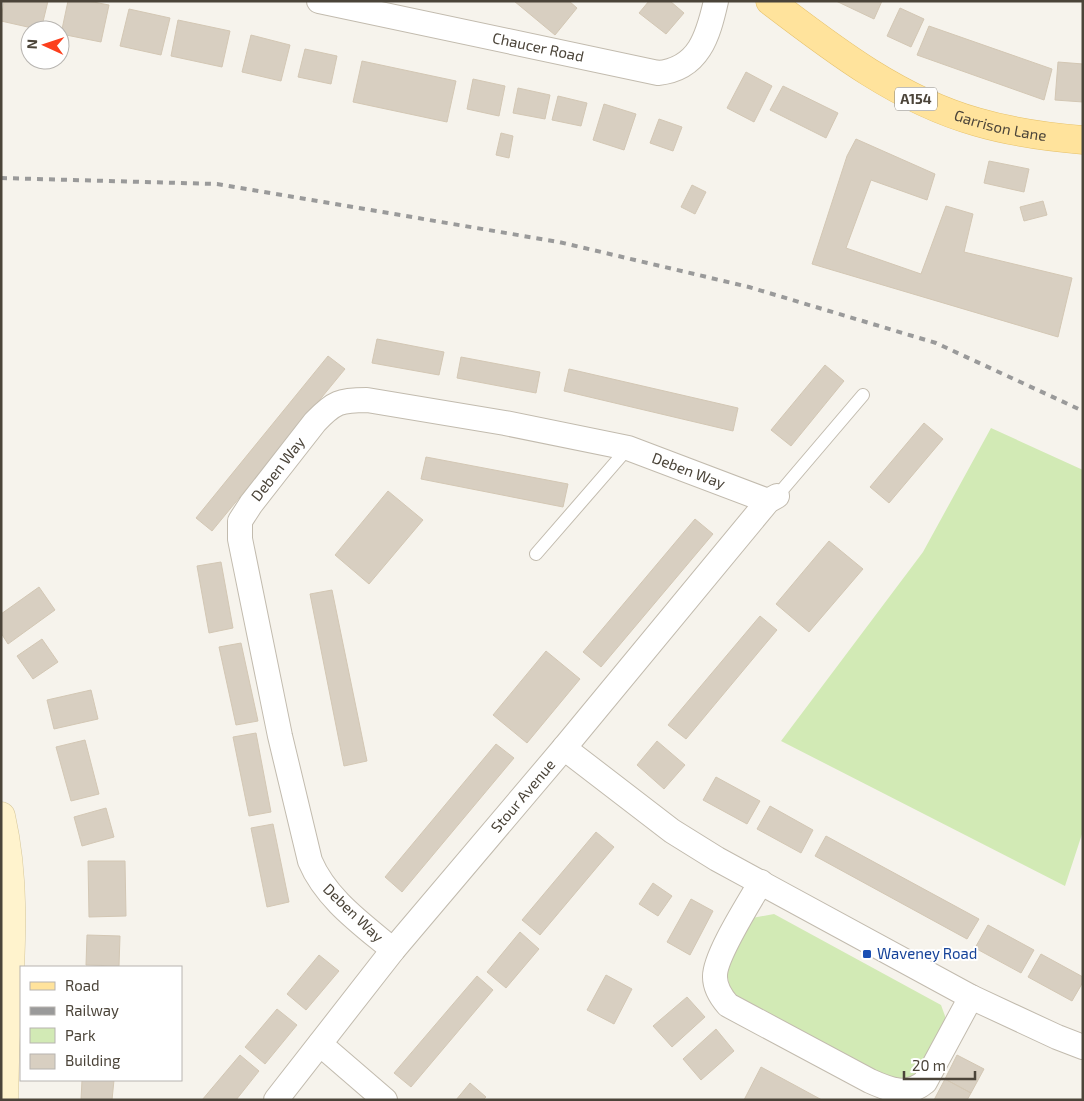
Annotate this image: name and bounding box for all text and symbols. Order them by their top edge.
north arrow [20,20,70,70]
street label: Chaucer Road [491,28,586,65]
text: N [23,39,40,50]
road number: A154 [895,88,937,110]
street label: Garrison Lane [952,105,1048,144]
street label: Deben Way [247,433,308,504]
street label: Deben Way [650,448,728,492]
street label: Stour Avenue [487,755,559,836]
street label: Deben Way [320,879,388,945]
place label: Waveney Road [877,944,977,962]
marker: Waveney Road [861,948,873,960]
legend [20,966,182,1081]
text: Road [65,976,100,994]
text: Railway [65,1001,119,1019]
text: Park [65,1026,96,1044]
scale bar [904,1048,975,1080]
text: Building [65,1051,121,1069]
text: 20 m [912,1056,946,1074]

